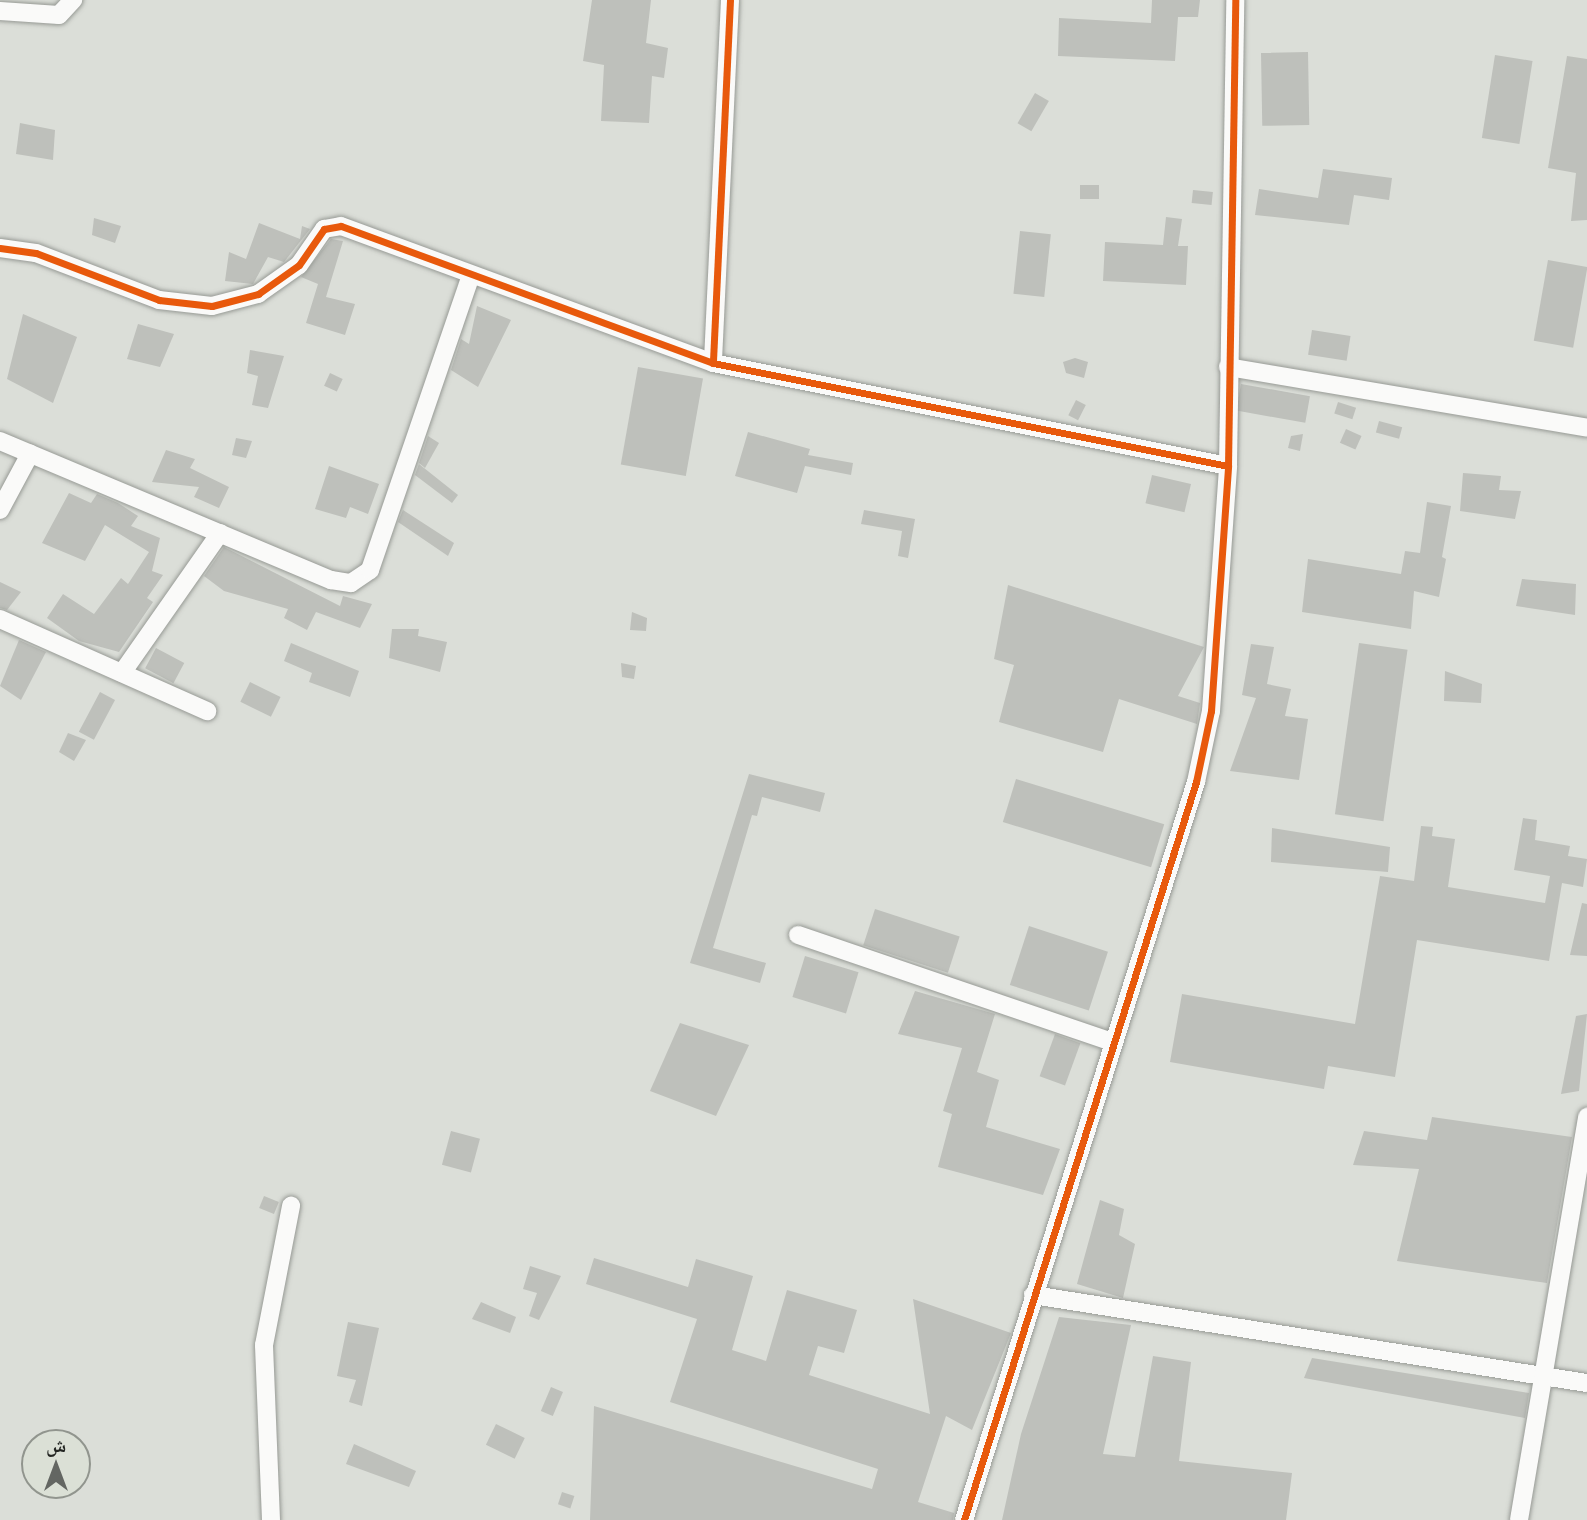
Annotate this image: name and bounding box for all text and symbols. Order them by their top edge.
north arrow [21,1429,91,1499]
text: ش [46,1433,66,1457]

